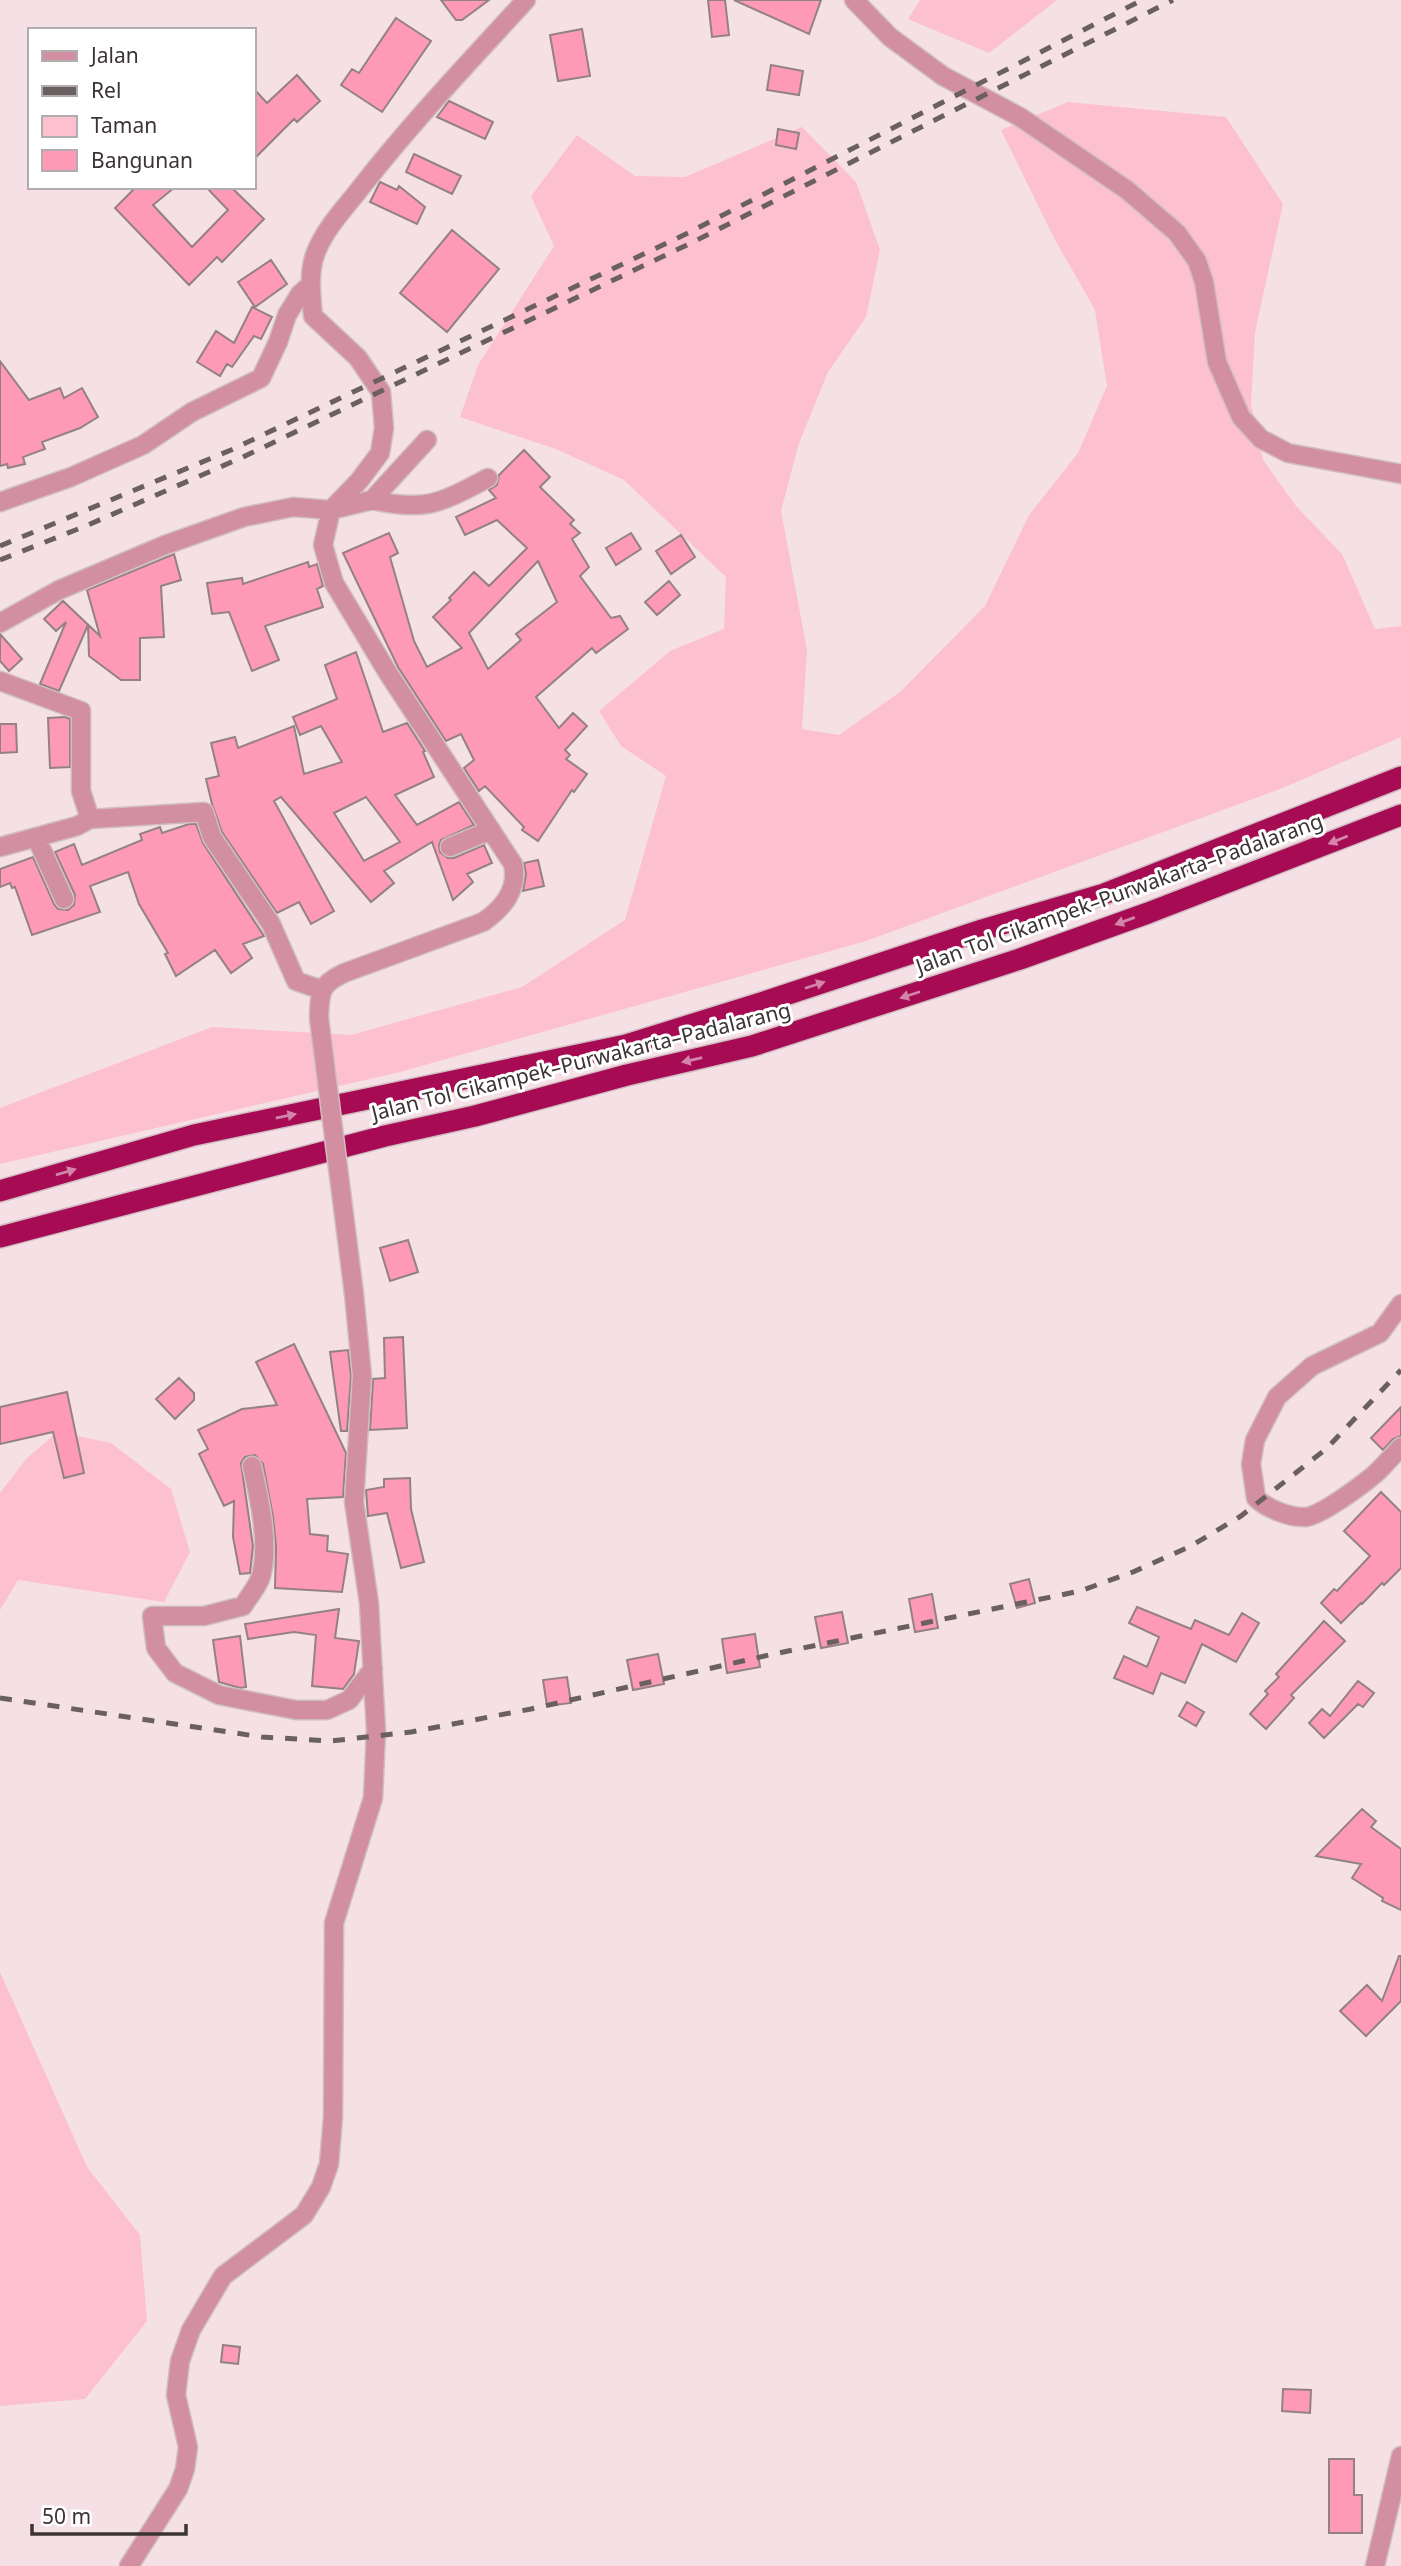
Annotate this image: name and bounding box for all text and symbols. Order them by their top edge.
legend [28,28,256,189]
text: Jalan [89,41,139,69]
text: Rel [91,76,121,104]
text: Taman [91,111,157,139]
text: Bangunan [91,146,193,174]
street label: Jalan Tol Cikampek–Purwakarta–Padalarang [910,806,1326,981]
one-way arrow [1327,834,1348,845]
one-way arrow [1115,916,1136,927]
one-way arrow [805,979,826,990]
one-way arrow [899,990,920,1001]
street label: Jalan Tol Cikampek–Purwakarta–Padalarang [366,995,794,1127]
one-way arrow [681,1055,703,1066]
one-way arrow [275,1110,297,1121]
one-way arrow [55,1167,76,1177]
scale bar [32,2492,186,2536]
text: 50 m [42,2502,91,2530]

